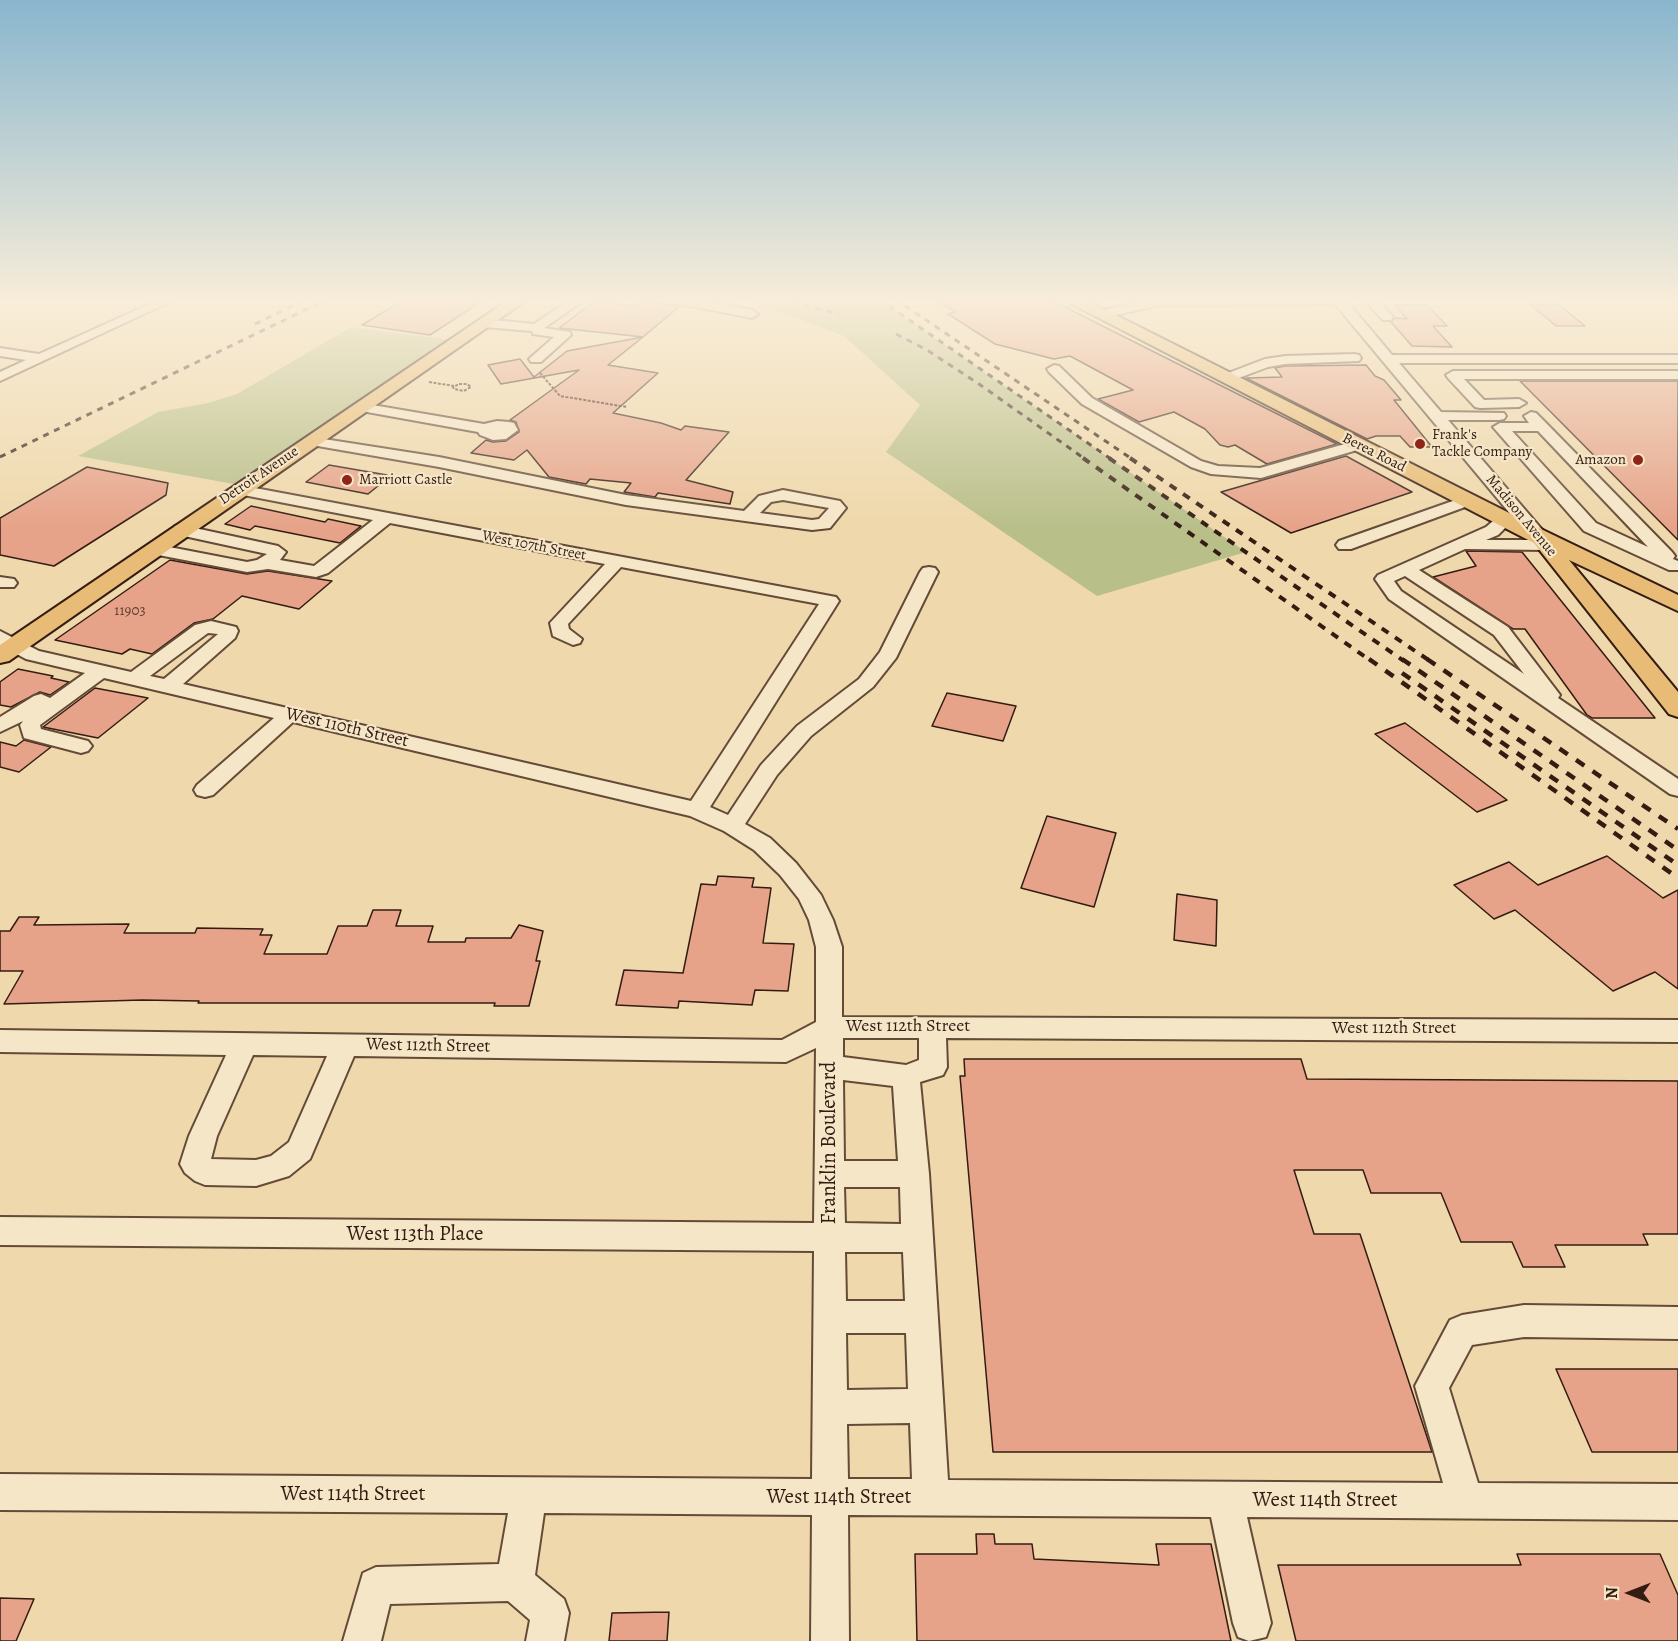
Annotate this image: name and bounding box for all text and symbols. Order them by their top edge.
place label: Frank's Tackle Company [1432,426,1532,461]
street label: Berea Road [1339,429,1409,477]
marker: Frank's Tackle Company [1413,437,1427,451]
street label: Detroit Avenue [216,443,302,509]
place label: Amazon [1575,451,1626,469]
marker: Amazon [1631,453,1645,467]
place label: Marriott Castle [359,471,452,489]
street label: Madison Avenue [1482,471,1560,561]
marker: Marriott Castle [340,473,354,487]
street label: West 107th Street [480,527,588,565]
house number: 11903 [114,602,146,620]
street label: West 110th Street [283,703,411,753]
street label: West 112th Street [846,1016,970,1038]
street label: West 112th Street [1332,1018,1456,1040]
street label: West 112th Street [366,1034,490,1058]
street label: Franklin Boulevard [817,1061,843,1225]
street label: West 113th Place [347,1222,483,1248]
street label: West 114th Street [281,1482,425,1508]
street label: West 114th Street [767,1485,911,1511]
street label: West 114th Street [1253,1488,1397,1514]
north arrow [1600,1563,1660,1623]
text: N [1601,1587,1623,1599]

